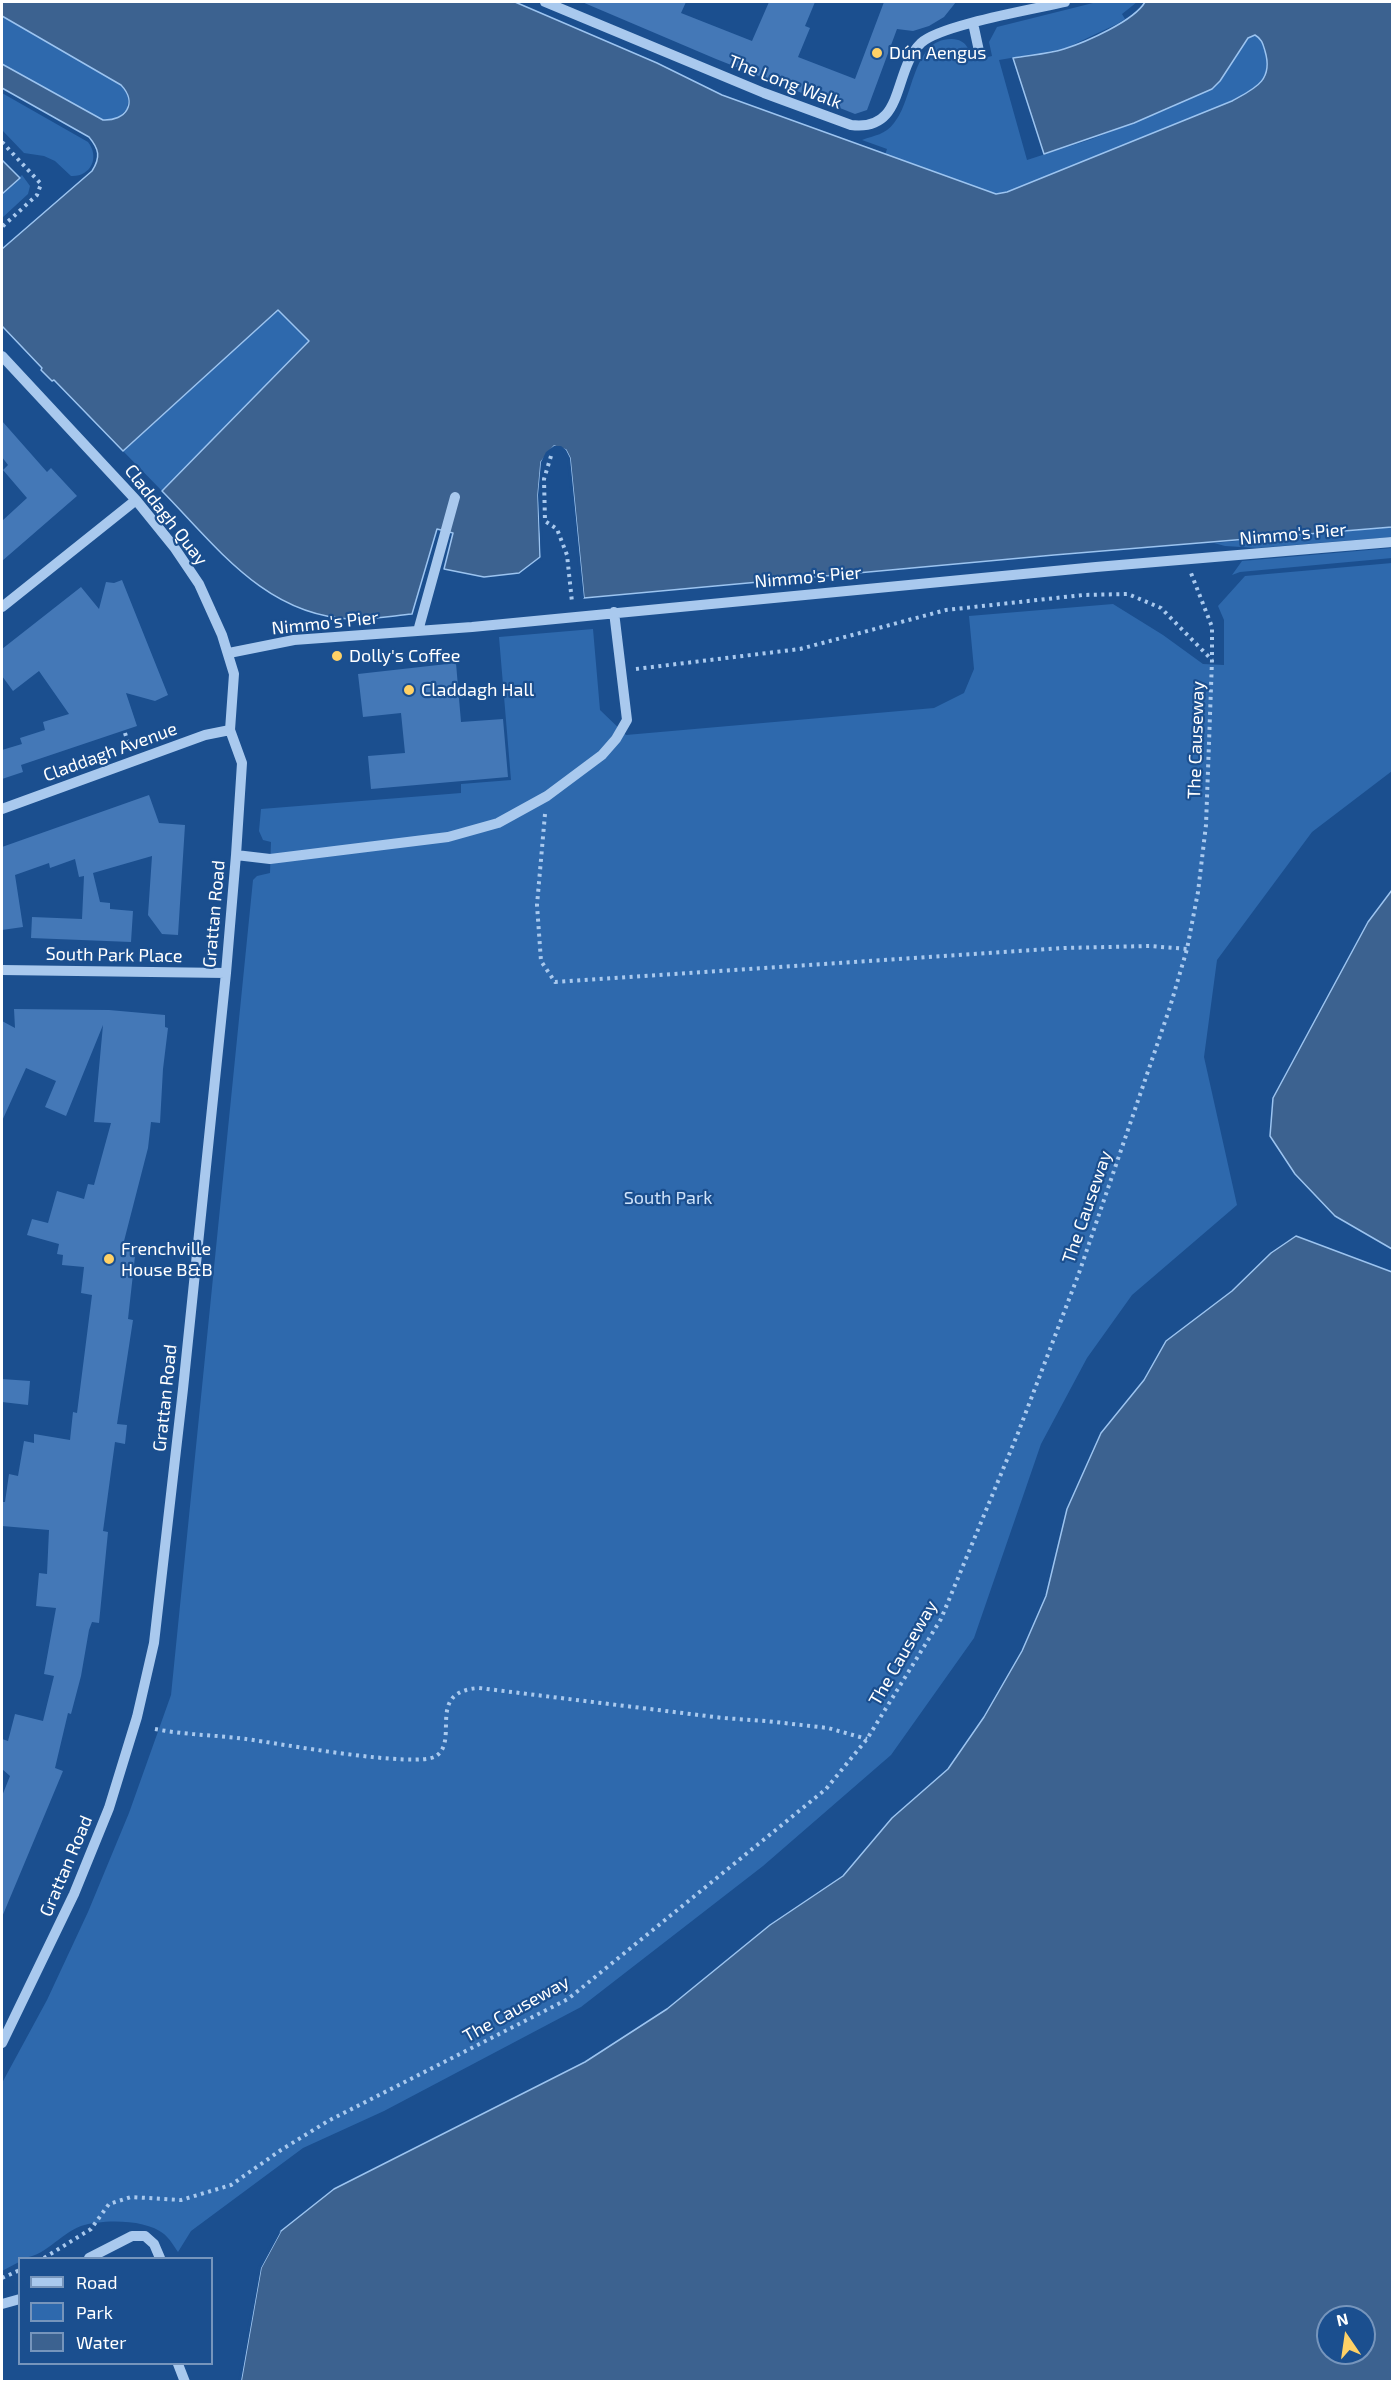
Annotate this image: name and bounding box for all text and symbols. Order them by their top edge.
place label: Dún Aengus [889,42,986,64]
marker: Dún Aengus [870,46,884,60]
street label: The Long Walk [725,50,845,114]
street label: Claddagh Quay [120,460,212,570]
street label: Nimmo's Pier [1239,519,1347,549]
street label: Nimmo's Pier [754,562,862,592]
street label: Nimmo's Pier [270,607,380,639]
place label: Dolly's Coffee [349,645,460,667]
marker: Dolly's Coffee [330,649,344,663]
place label: Claddagh Hall [421,679,534,701]
street label: The Causeway [1183,681,1209,799]
marker: Claddagh Hall [402,683,416,697]
street label: Claddagh Avenue [40,718,180,786]
street label: Grattan Road [199,859,229,969]
street label: South Park Place [45,943,183,967]
street label: The Causeway [1058,1148,1116,1266]
park label: South Park [624,1187,712,1209]
place label: Frenchville House B&B [121,1238,213,1280]
marker: Frenchville House B&B [102,1252,116,1266]
street label: Grattan Road [149,1343,181,1453]
street label: The Causeway [864,1597,942,1709]
street label: Grattan Road [35,1812,97,1920]
street label: The Causeway [459,1971,573,2047]
legend [18,2257,213,2365]
text: Road [76,2271,117,2293]
text: Park [76,2301,113,2323]
north arrow [1316,2305,1376,2365]
text: N [1335,2308,1350,2329]
text: Water [76,2331,126,2353]

